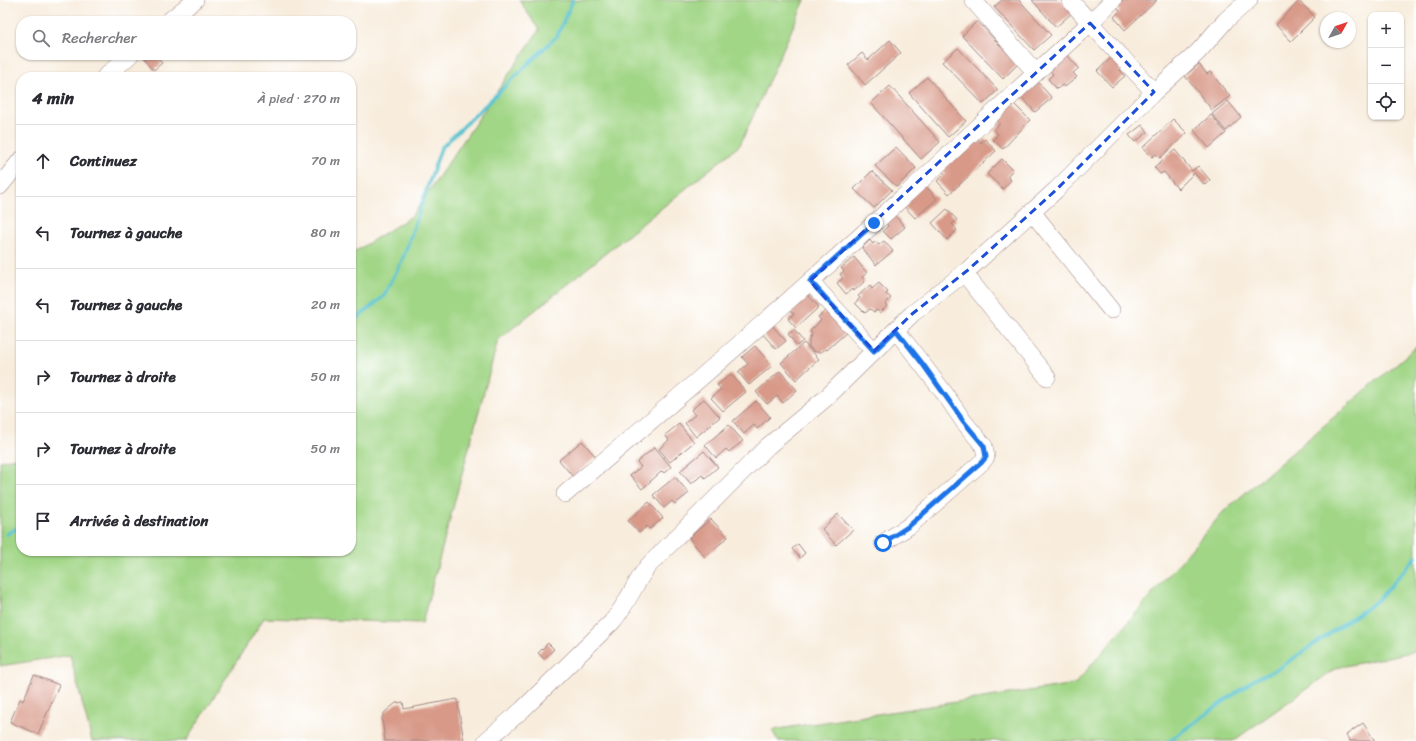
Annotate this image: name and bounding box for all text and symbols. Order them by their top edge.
north arrow [1320,12,1356,48]
map controls [1368,12,1404,120]
button: + [1368,12,1404,48]
search box [16,16,356,60]
text: Rechercher [62,25,137,51]
icon: search [30,27,52,49]
button: − [1368,48,1404,84]
text: 4 min [32,83,74,113]
button: locate [1368,84,1404,120]
text: À pied · 270 m [257,87,340,110]
text: Continuez [70,148,137,174]
text: 70 m [311,149,340,172]
icon: ahead [32,150,54,172]
route end [865,214,883,232]
text: Tournez à gauche [70,220,182,246]
text: 80 m [311,221,340,244]
icon: left [32,222,54,244]
text: Tournez à gauche [70,292,182,318]
text: 20 m [311,293,340,316]
icon: left [32,294,54,316]
text: Tournez à droite [70,364,176,390]
text: 50 m [310,365,340,388]
icon: right [32,366,54,388]
text: Tournez à droite [70,436,176,462]
text: 50 m [310,437,340,460]
icon: right [32,438,54,460]
text: Arrivée à destination [70,508,208,534]
icon: arrive [32,510,54,532]
route start [874,534,892,552]

